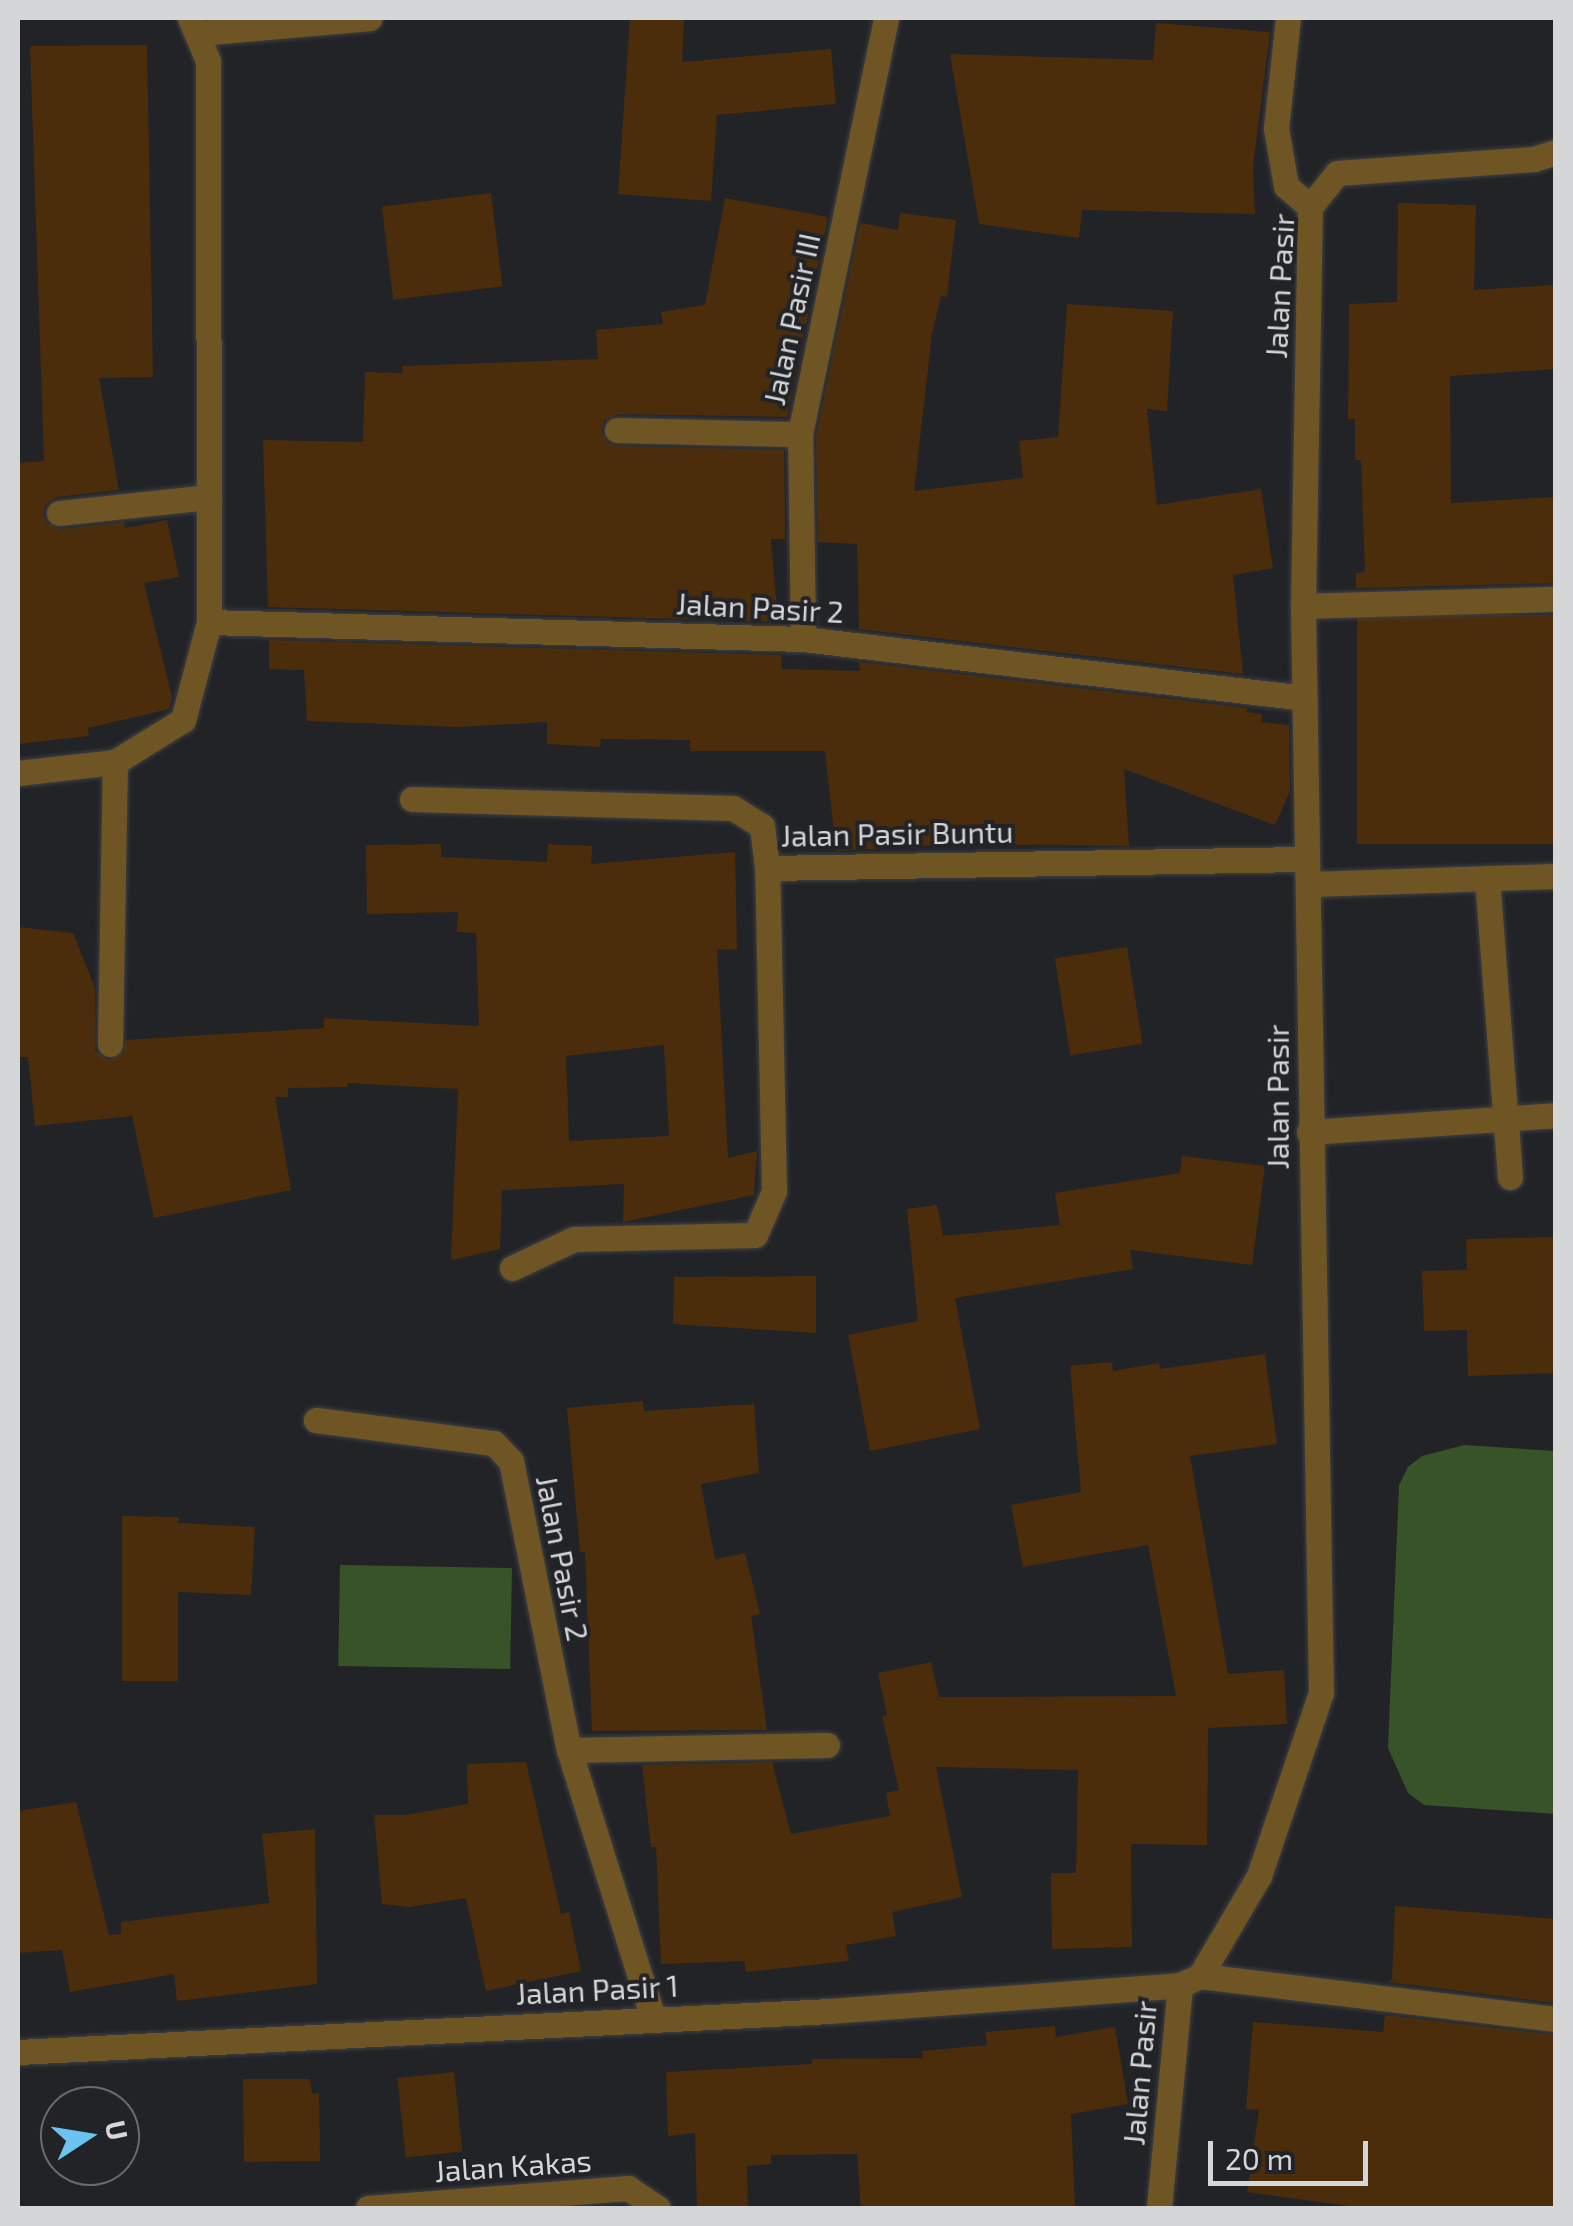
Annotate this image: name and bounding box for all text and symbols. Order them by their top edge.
street label: Jalan Pasir [1257,213,1301,359]
street label: Jalan Pasir III [755,230,827,408]
street label: Jalan Pasir 2 [675,585,845,629]
street label: Jalan Pasir Buntu [780,813,1014,853]
street label: Jalan Pasir [1259,1025,1295,1169]
street label: Jalan Pasir 2 [529,1472,597,1644]
street label: Jalan Pasir 1 [514,1967,680,2011]
street label: Jalan Pasir [1115,1999,1163,2147]
north arrow [40,2086,140,2186]
text: U [99,2117,136,2143]
scale bar [1213,2121,1373,2183]
text: 20 m [1225,2140,1293,2176]
street label: Jalan Kakas [433,2142,593,2188]

